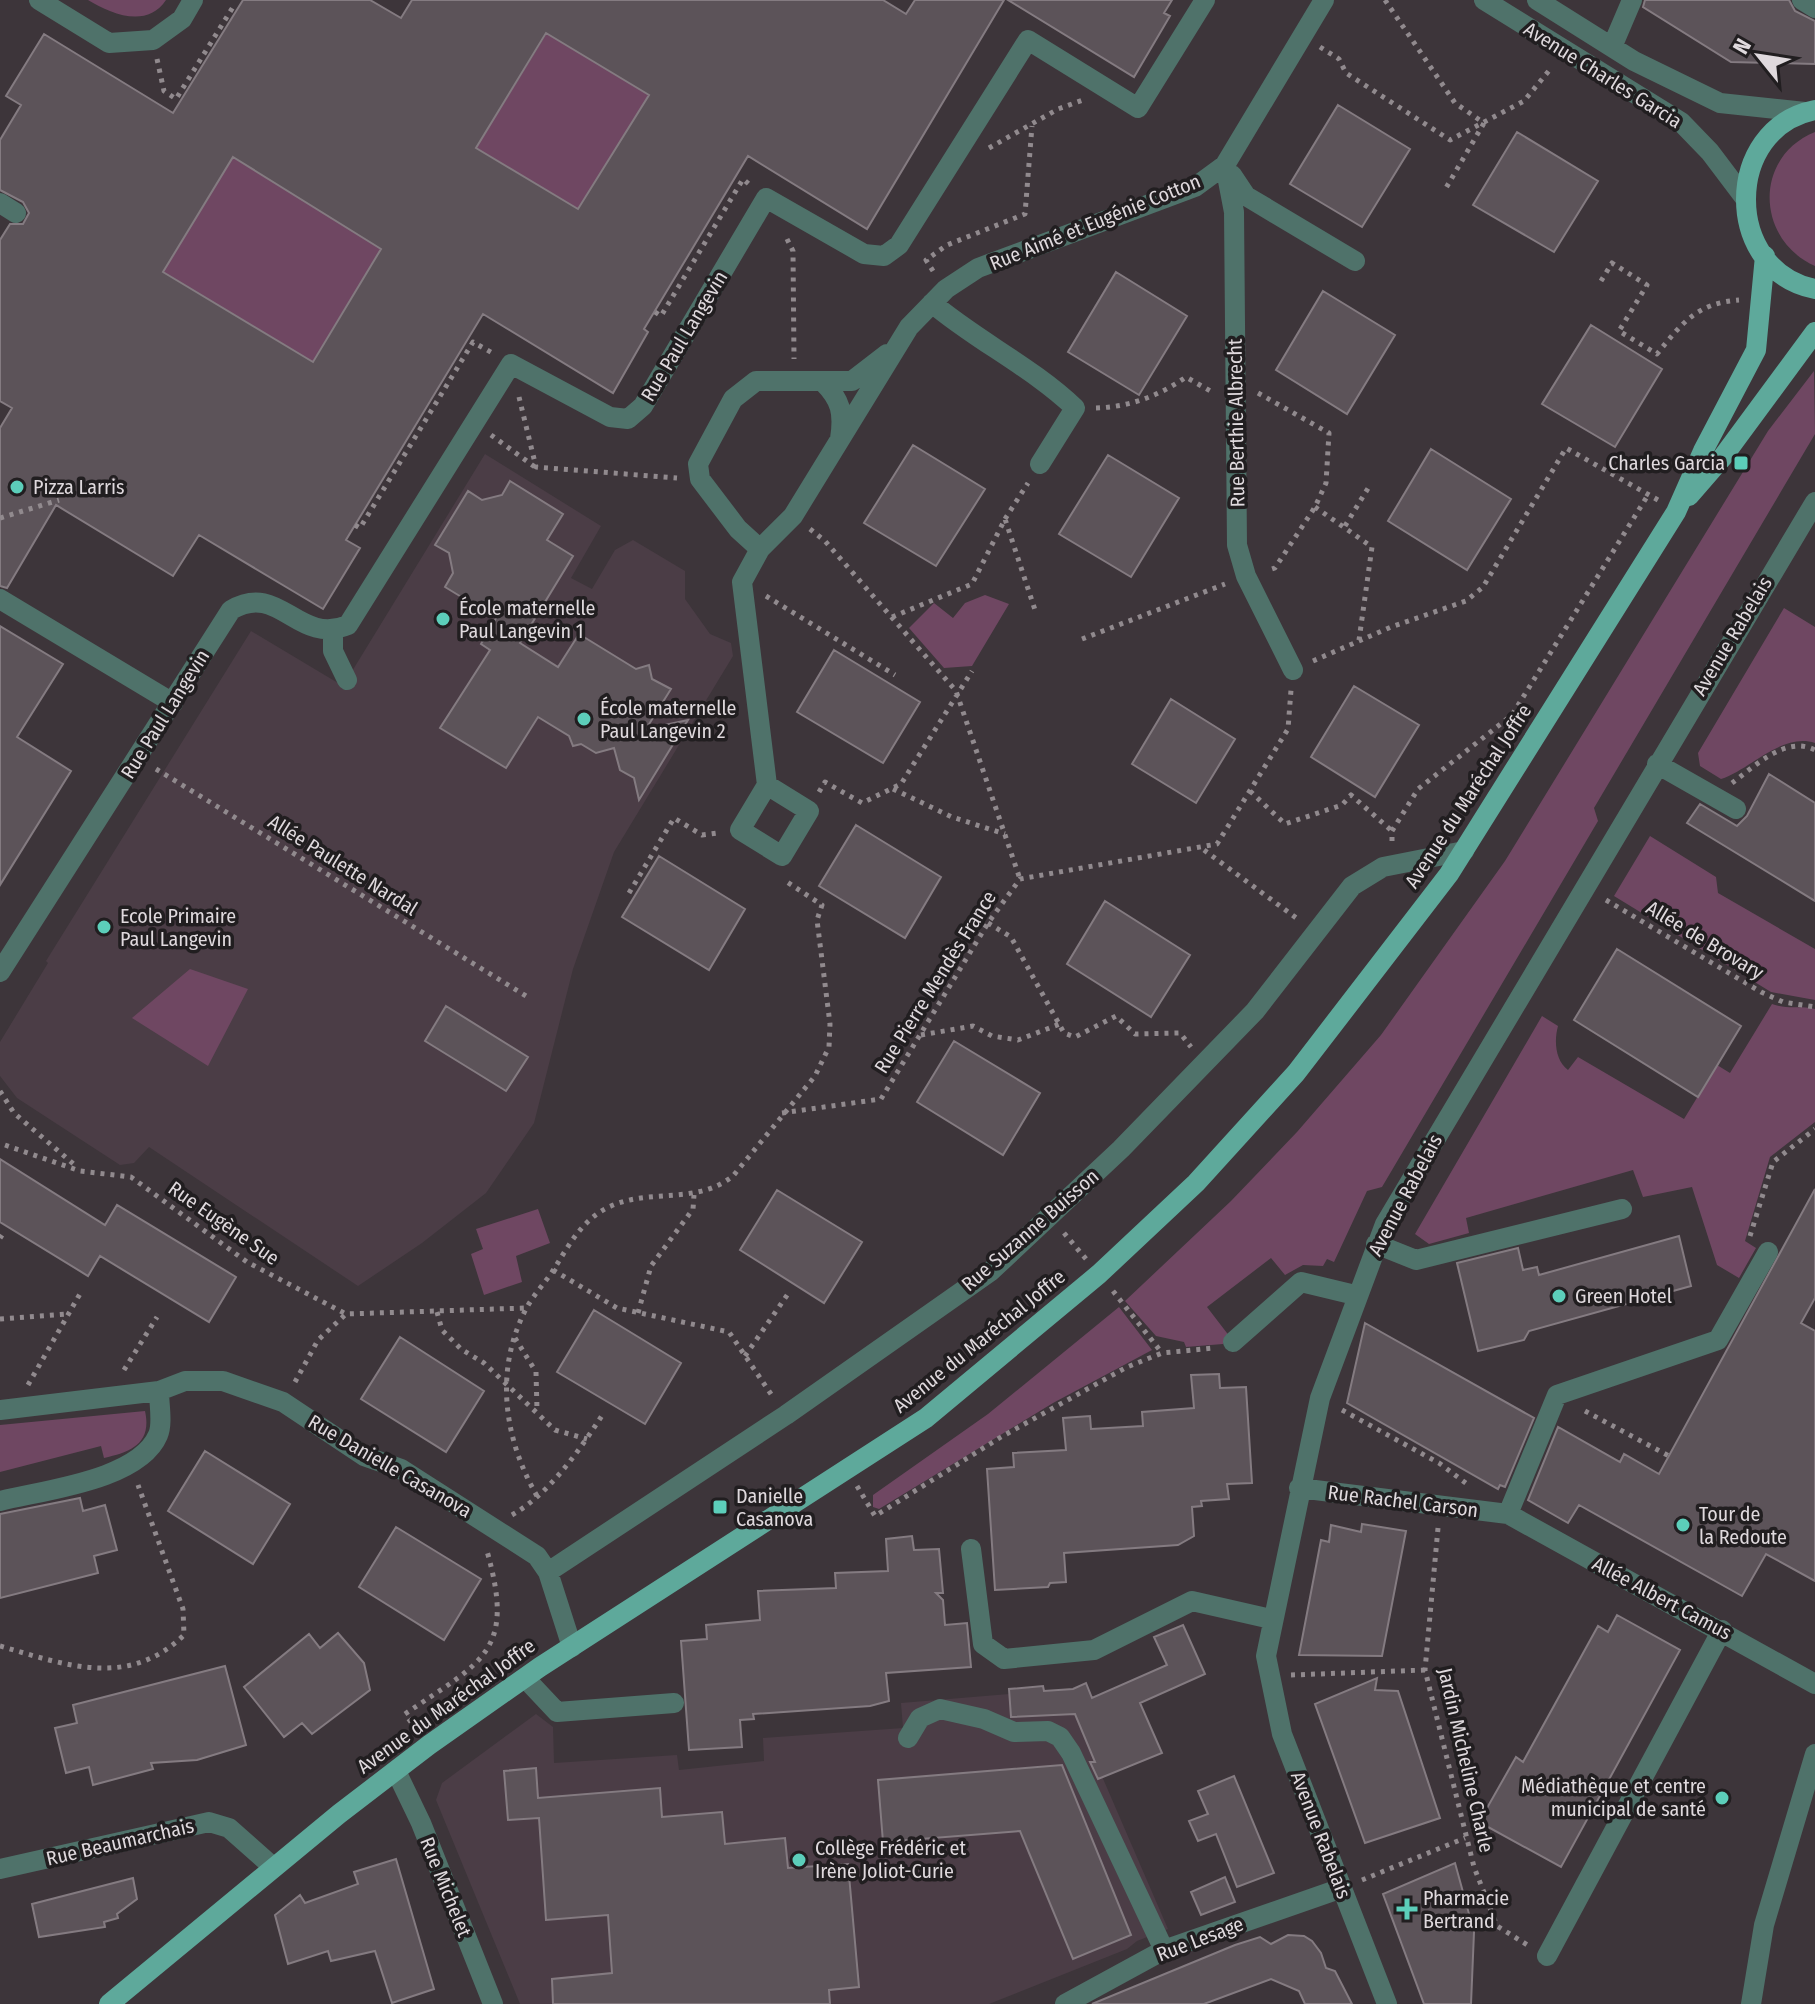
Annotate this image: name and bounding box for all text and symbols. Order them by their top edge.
north arrow [1719,16,1799,96]
street label: Avenue Charles Garcia [1520,17,1686,133]
text: N [1727,34,1757,59]
street label: Rue Aimé et Eugénie Cotton [986,169,1204,275]
street label: Rue Paul Langevin [636,266,732,406]
street label: Rue Berthie Albrecht [1223,338,1249,508]
place label: Charles Garcia [1608,451,1725,475]
marker: Charles Garcia [1732,454,1750,472]
place label: Pizza Larris [33,475,125,499]
marker: Pizza Larris [8,478,26,496]
street label: Avenue Rabelais [1687,572,1777,700]
place label: École maternelle Paul Langevin 1 [459,596,595,643]
marker: École maternelle Paul Langevin 1 [434,610,452,628]
street label: Rue Paul Langevin [116,645,214,783]
place label: École maternelle Paul Langevin 2 [600,696,736,743]
street label: Avenue du Maréchal Joffre [1400,700,1536,892]
marker: École maternelle Paul Langevin 2 [575,710,593,728]
street label: Allée Paulette Nardal [264,809,422,921]
street label: Rue Pierre Mendès France [869,886,1001,1078]
street label: Allée de Brovary [1642,895,1768,985]
place label: Ecole Primaire Paul Langevin [120,904,236,951]
marker: Ecole Primaire Paul Langevin [95,918,113,936]
street label: Avenue Rabelais [1363,1130,1447,1260]
street label: Rue Suzanne Buisson [957,1164,1103,1296]
street label: Rue Eugène Sue [164,1176,284,1270]
street label: Avenue du Maréchal Joffre [888,1264,1070,1418]
place label: Green Hotel [1575,1284,1672,1308]
marker: Green Hotel [1550,1287,1568,1305]
street label: Rue Danielle Casanova [304,1409,476,1523]
street label: Rue Rachel Carson [1326,1480,1480,1522]
place label: Danielle Casanova [736,1484,813,1531]
marker: Danielle Casanova [711,1498,729,1516]
place label: Tour de la Redoute [1699,1502,1787,1549]
marker: Tour de la Redoute [1674,1516,1692,1534]
street label: Allée Albert Camus [1588,1551,1736,1645]
street label: Avenue du Maréchal Joffre [352,1633,540,1779]
street label: Jardin Micheline Charle [1433,1665,1499,1855]
street label: Avenue Rabelais [1286,1768,1356,1902]
place label: Médiathèque et centre municipal de santé [1521,1774,1706,1821]
marker: Médiathèque et centre municipal de santé [1713,1789,1731,1807]
street label: Rue Beaumarchais [44,1813,196,1871]
street label: Rue Michelet [415,1833,477,1941]
place label: Collège Frédéric et Irène Joliot-Curie [815,1836,966,1883]
marker: Collège Frédéric et Irène Joliot-Curie [790,1851,808,1869]
place label: Pharmacie Bertrand [1423,1886,1509,1933]
marker: Pharmacie Bertrand [1398,1900,1416,1918]
street label: Rue Lesage [1153,1911,1247,1967]

